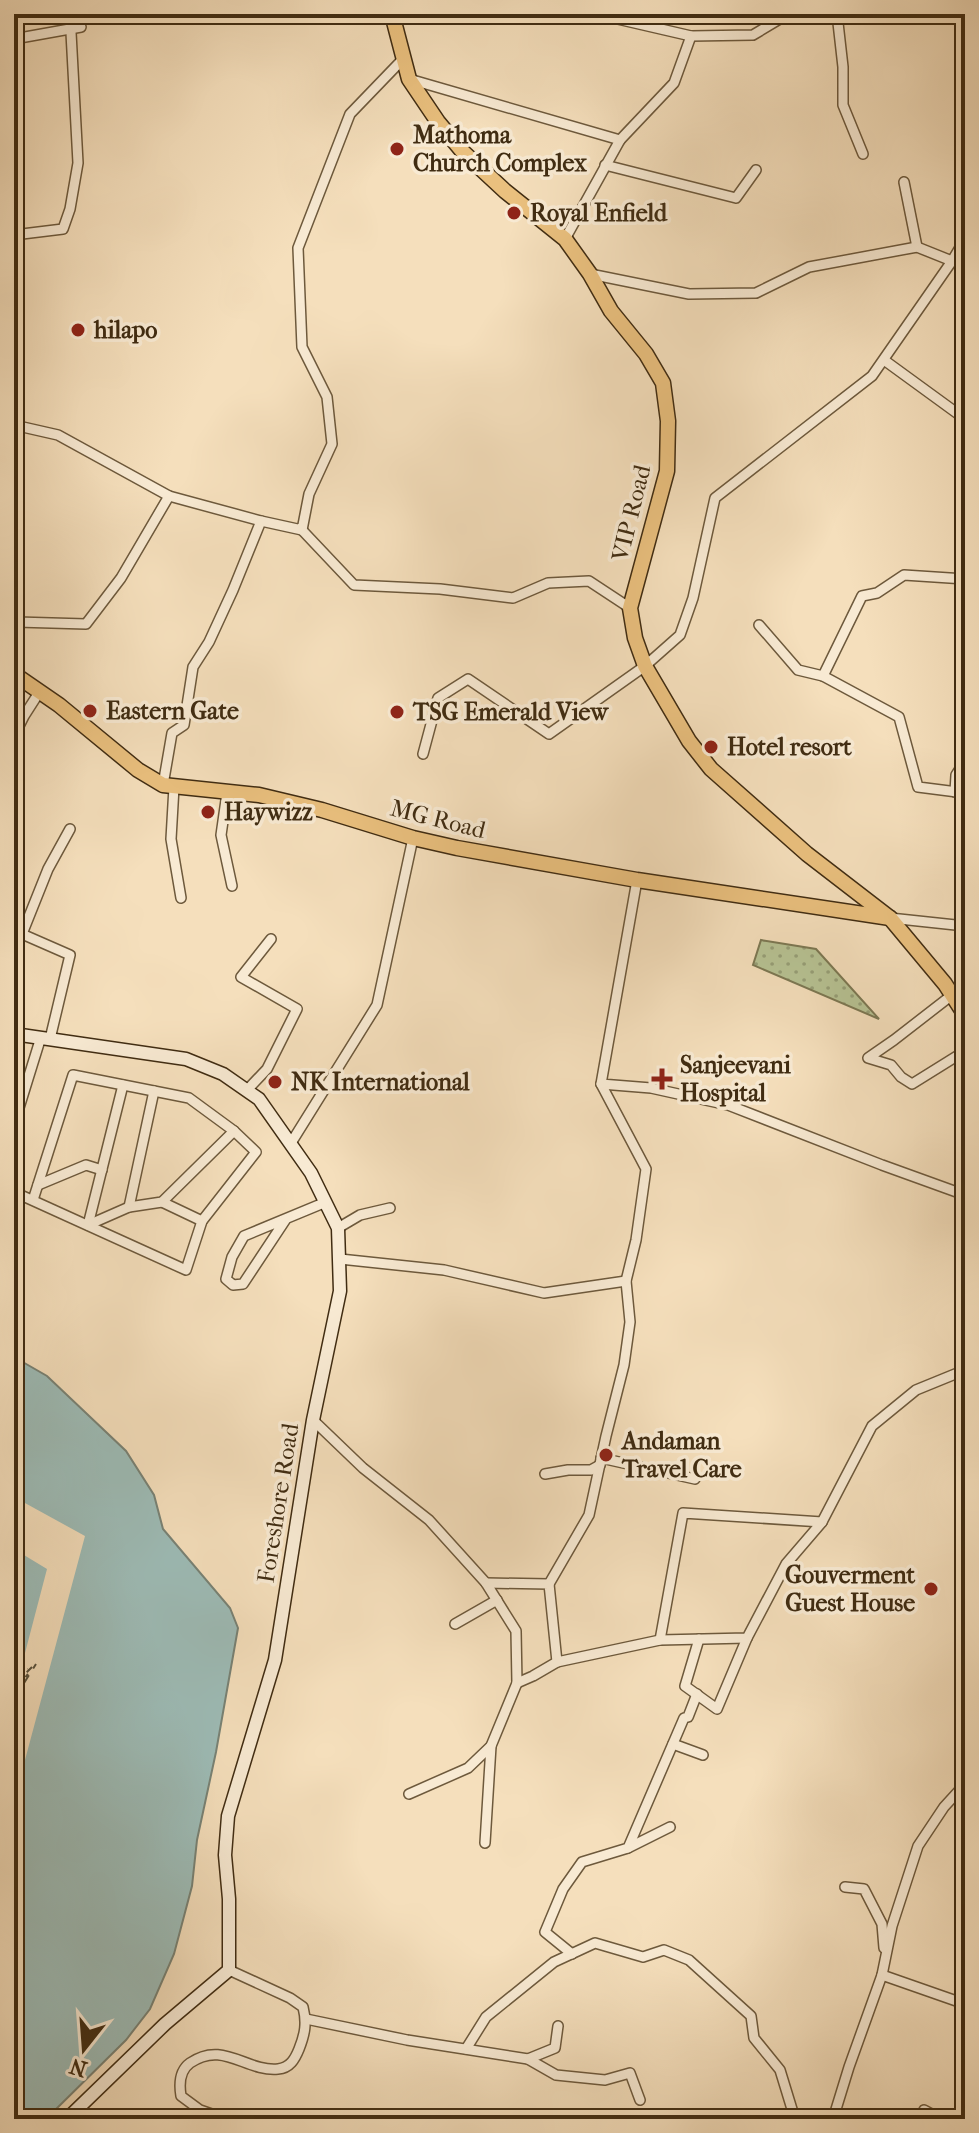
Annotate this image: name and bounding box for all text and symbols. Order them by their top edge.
place label: Mathoma Church Complex [413,121,587,177]
marker: Mathoma Church Complex [388,140,406,158]
place label: Royal Enfield [530,199,668,227]
marker: Royal Enfield [505,204,523,222]
place label: hilapo [93,316,158,344]
marker: hilapo [69,321,87,339]
street label: VIP Road [605,461,657,565]
place label: Eastern Gate [106,697,239,725]
place label: TSG Emerald View [412,698,609,726]
marker: Eastern Gate [81,702,99,720]
marker: TSG Emerald View [388,703,406,721]
place label: Hotel resort [727,733,852,761]
marker: Hotel resort [702,738,720,756]
street label: MG Road [387,794,489,845]
place label: Haywizz [224,798,313,826]
marker: Haywizz [199,803,217,821]
place label: Sanjeevani Hospital [680,1051,792,1107]
place label: NK International [291,1068,470,1096]
marker: Sanjeevani Hospital [651,1068,673,1090]
marker: NK International [266,1073,284,1091]
street label: Foreshore Road [252,1420,305,1585]
place label: Andaman Travel Care [620,1427,742,1483]
marker: Andaman Travel Care [597,1446,615,1464]
place label: Gouverment Guest House [785,1561,915,1617]
marker: Gouverment Guest House [922,1580,940,1598]
north arrow [44,2009,124,2089]
text: N [66,2052,90,2082]

